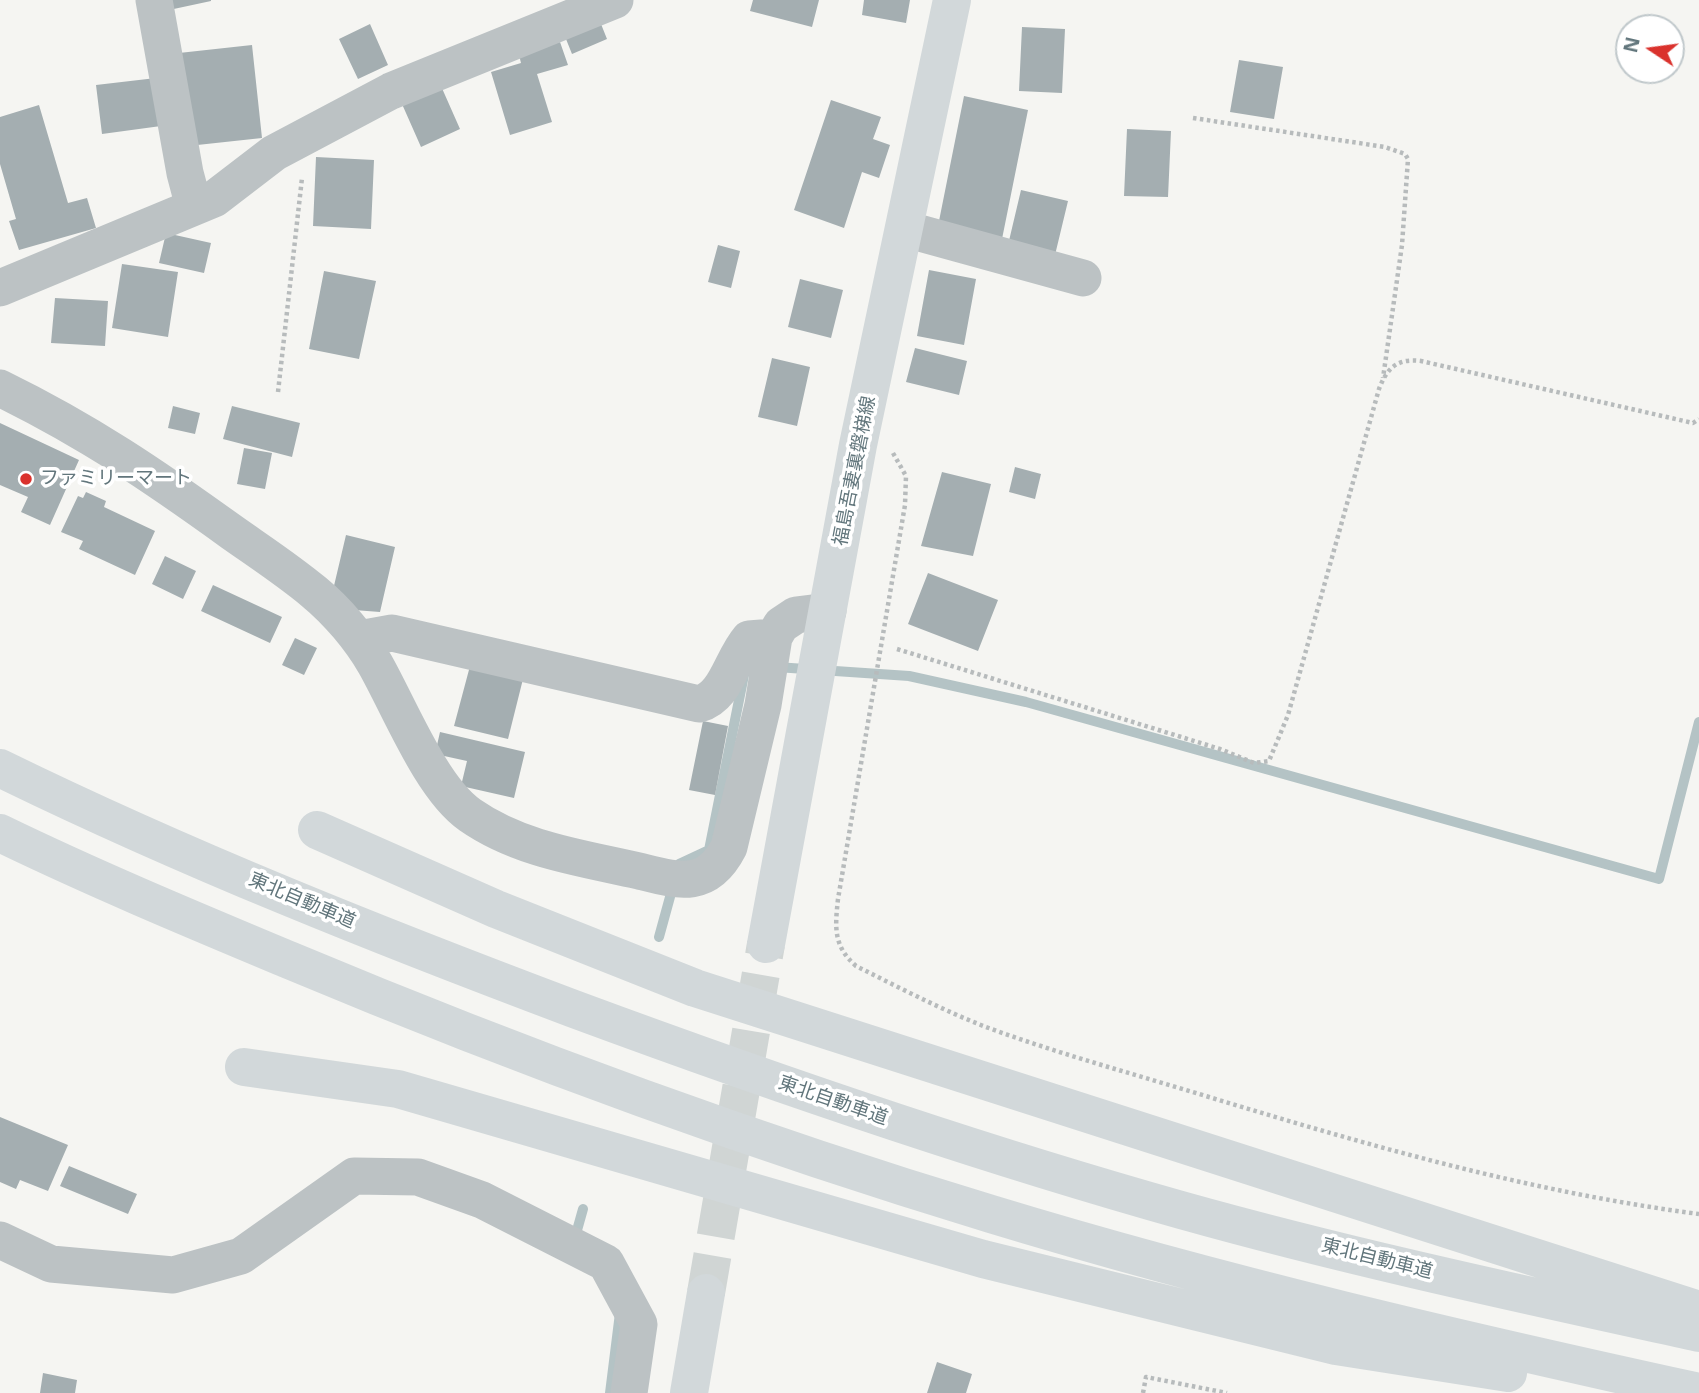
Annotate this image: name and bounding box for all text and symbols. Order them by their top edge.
north arrow [1615,14,1685,84]
text: N [1617,34,1646,55]
street label: 福島吾妻裏磐梯線 [829,394,881,548]
place label: ファミリーマート [40,468,192,490]
marker: ファミリーマート [18,471,34,487]
street label: 東北自動車道 [245,868,359,934]
street label: 東北自動車道 [775,1072,891,1130]
street label: 東北自動車道 [1319,1234,1435,1284]

